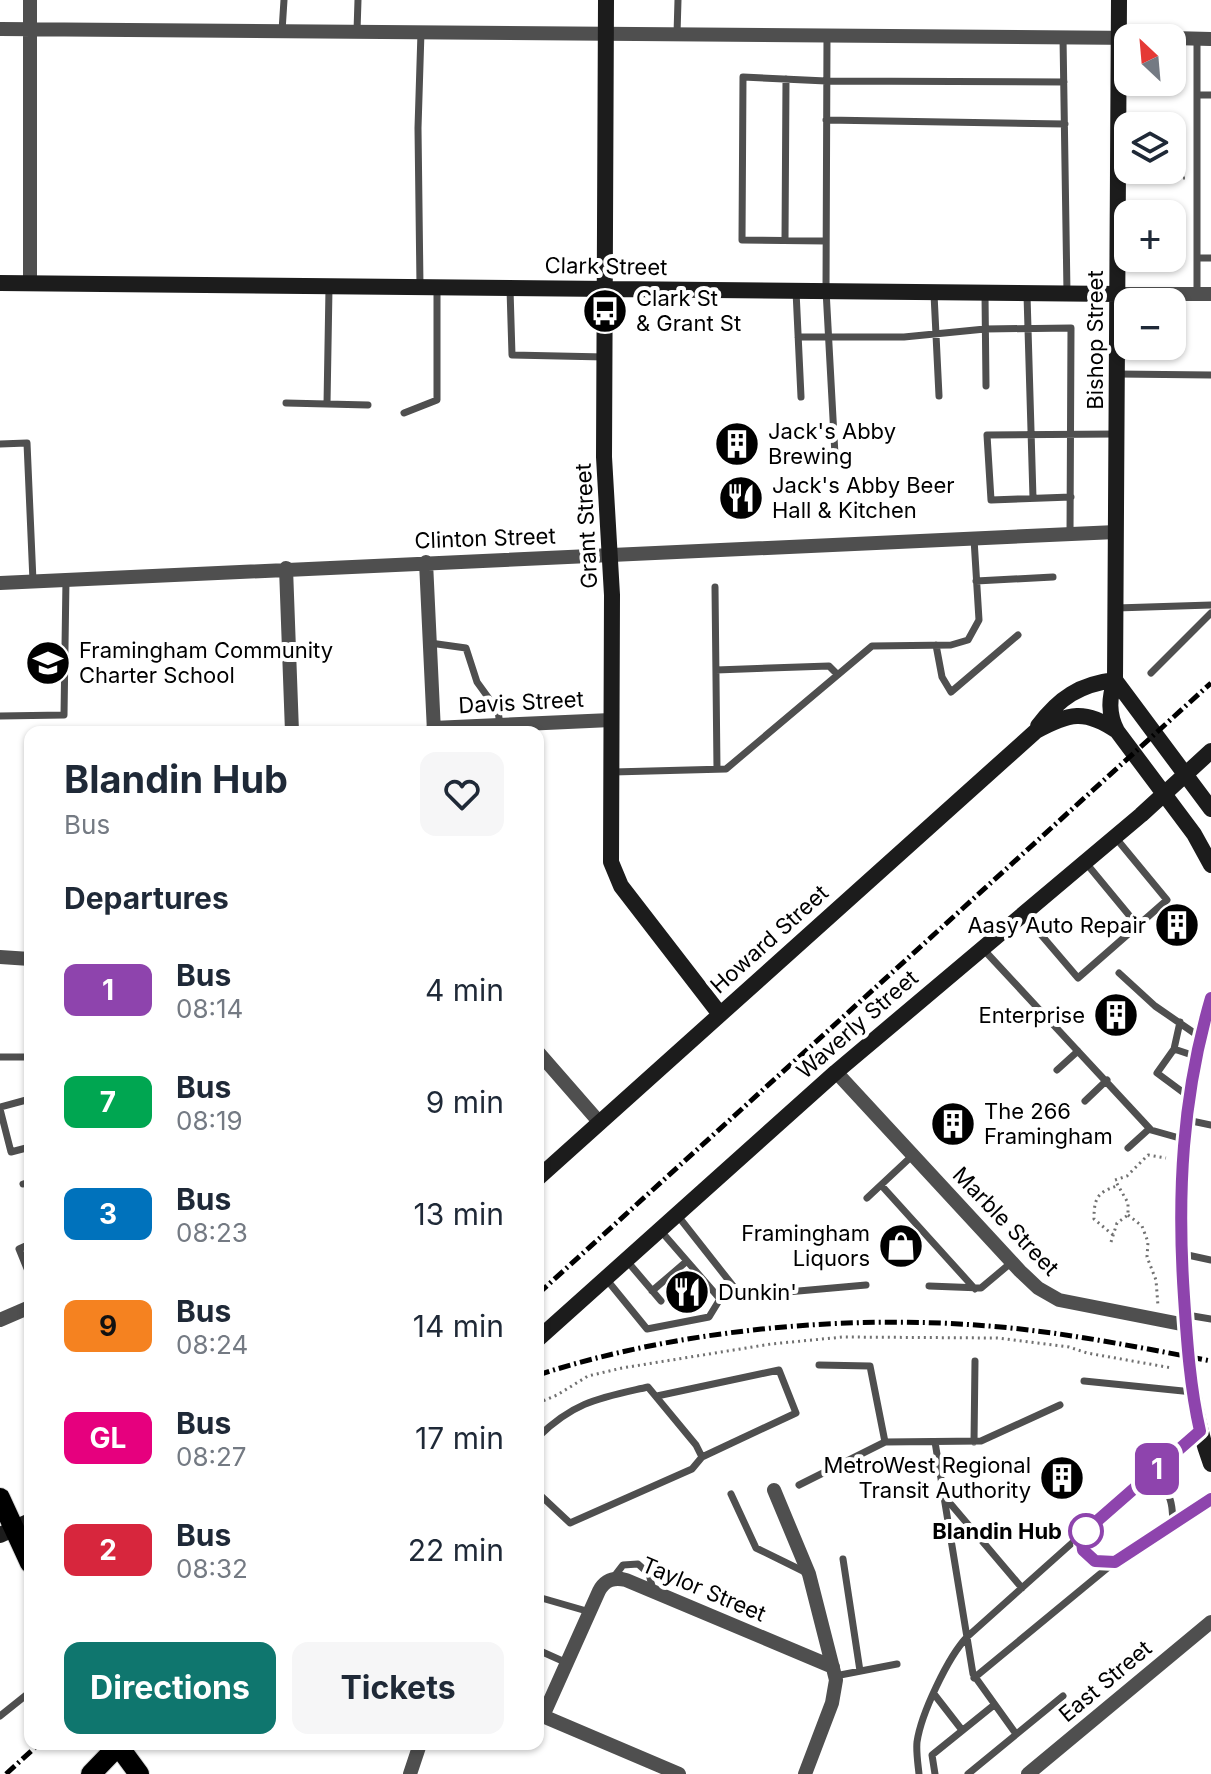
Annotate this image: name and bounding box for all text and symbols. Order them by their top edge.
north arrow [1114,24,1186,96]
map controls [1114,24,1186,360]
button: layers [1114,112,1186,184]
button: + [1114,200,1186,272]
street label: Clark Street [544,252,668,280]
street label: Bishop Street [1082,270,1108,410]
place label: Clark St & Grant St [636,285,741,336]
bus stop icon: Clark St & Grant St [581,287,629,335]
button: − [1114,288,1186,360]
place label: Jack's Abby Brewing [768,418,896,469]
building icon: Jack's Abby Brewing [713,420,761,468]
street label: Grant Street [570,463,602,589]
place label: Jack's Abby Beer Hall & Kitchen [772,472,955,523]
restaurant icon: Jack's Abby Beer Hall & Kitchen [717,474,765,522]
street label: Clinton Street [414,523,556,553]
place label: Framingham Community Charter School [79,637,333,688]
school or university icon: Framingham Community Charter School [24,639,72,687]
street label: Davis Street [458,686,584,718]
button: heart [420,752,504,836]
text: Blandin Hub [64,756,288,802]
text: Bus [64,809,110,840]
street label: Howard Street [705,879,833,999]
text: Departures [64,880,229,916]
building icon: Aasy Auto Repair [1153,901,1201,949]
place label: Aasy Auto Repair [967,912,1146,938]
text: Bus [176,957,231,993]
street label: Waverly Street [791,964,923,1084]
text: 4 min [425,972,504,1008]
text: 1 [102,973,114,1007]
building icon: Enterprise [1092,991,1140,1039]
text: 08:14 [176,993,243,1024]
place label: Enterprise [978,1002,1085,1028]
text: Bus [176,1069,231,1105]
text: 9 min [426,1084,504,1120]
text: 7 [100,1085,116,1119]
place label: The 266 Framingham [984,1098,1113,1149]
building icon: The 266 Framingham [929,1100,977,1148]
text: 08:19 [176,1105,243,1136]
street label: Marble Street [948,1161,1064,1281]
text: Bus [176,1181,231,1217]
text: 13 min [414,1196,504,1232]
text: 3 [99,1197,117,1231]
text: 08:23 [176,1217,248,1248]
place label: Framingham Liquors [741,1220,870,1271]
shop icon: Framingham Liquors [877,1222,925,1270]
restaurant icon: Dunkin' [663,1268,711,1316]
place label: Dunkin' [718,1279,797,1305]
text: Bus [176,1293,231,1329]
text: 14 min [413,1308,504,1344]
text: 9 [99,1309,117,1343]
text: 08:24 [176,1329,248,1360]
text: Bus [176,1405,231,1441]
text: 17 min [415,1420,504,1456]
text: GL [90,1421,126,1455]
text: 08:27 [176,1441,247,1472]
line badge: 1 [1131,1443,1183,1495]
place label: MetroWest Regional Transit Authority [823,1452,1031,1503]
text: 1 [1151,1452,1163,1486]
building icon: MetroWest Regional Transit Authority [1038,1454,1086,1502]
marker: Blandin Hub [1069,1514,1103,1548]
text: Bus [176,1517,231,1553]
place label: Blandin Hub [932,1518,1062,1544]
text: 22 min [408,1532,504,1568]
text: 2 [99,1533,117,1567]
street label: Taylor Street [638,1551,770,1627]
text: 08:32 [176,1553,248,1584]
street label: East Street [1053,1635,1157,1727]
button: Directions [64,1642,276,1734]
button: Tickets [292,1642,504,1734]

